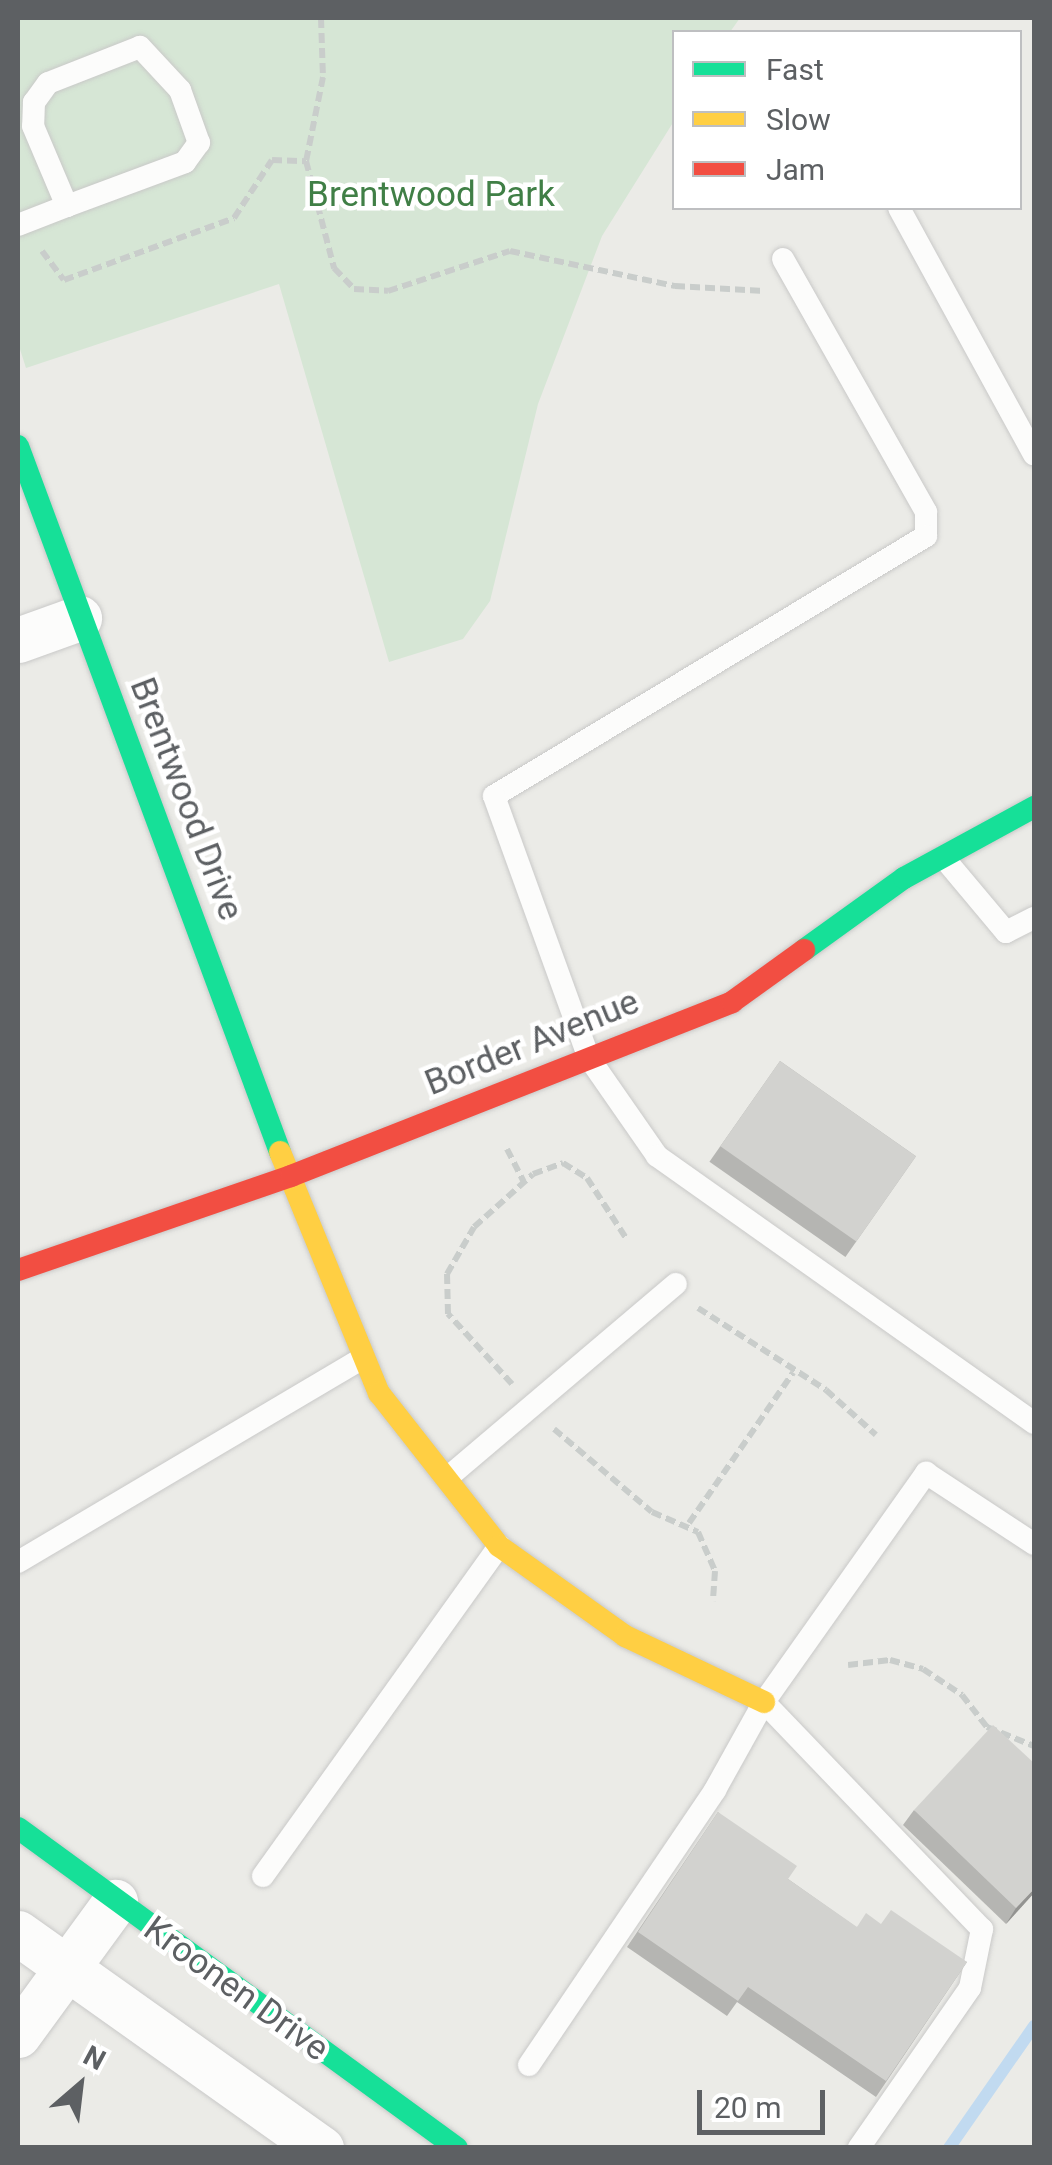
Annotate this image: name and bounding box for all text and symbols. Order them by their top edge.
legend [672,30,1022,210]
text: Fast [766,52,824,87]
text: Slow [766,102,831,137]
text: Jam [766,152,825,187]
park label: Brentwood Park [307,174,555,216]
street label: Brentwood Drive [121,672,251,926]
street label: Border Avenue [419,981,645,1105]
street label: Kroonen Drive [136,1908,336,2070]
north arrow [30,2035,130,2135]
text: N [78,2039,111,2077]
scale bar [702,2070,830,2132]
text: 20 m [714,2090,781,2125]

